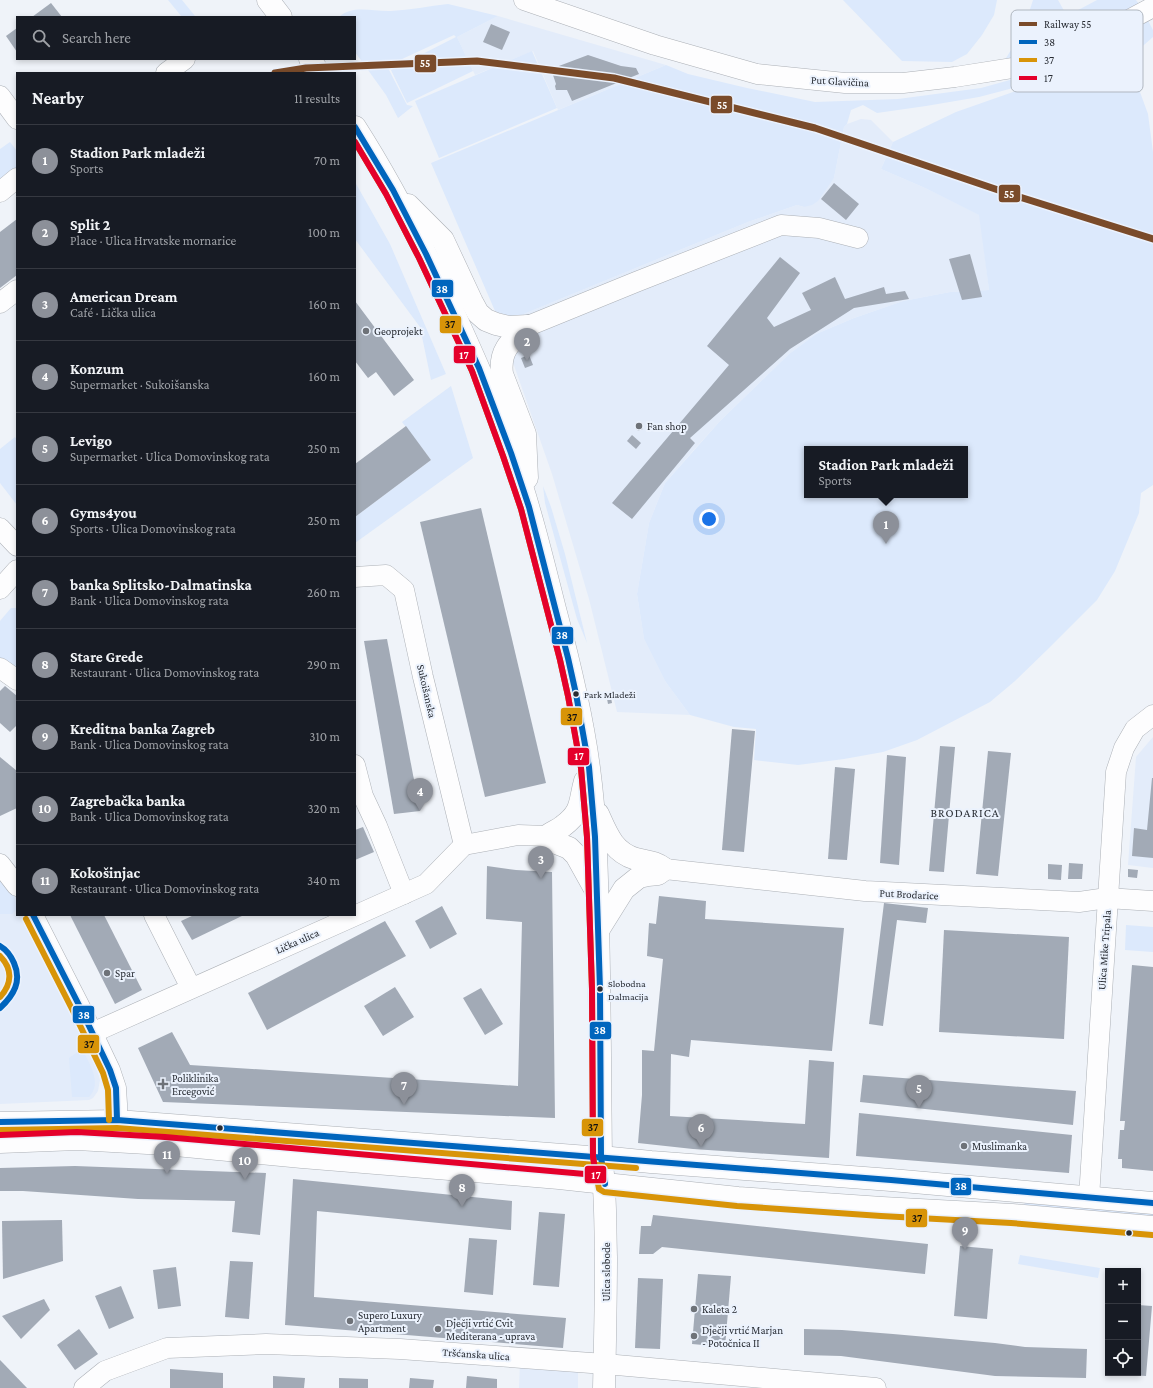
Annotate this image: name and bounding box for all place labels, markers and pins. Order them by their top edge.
place label: Geoprojekt [374,325,423,338]
marker: Geoprojekt [361,326,371,336]
pin: 2 [514,328,540,361]
place label: Fan shop [647,420,687,433]
marker: Fan shop [634,421,644,431]
pin: 1 [873,511,899,544]
marker: Park Mladeži [571,689,581,699]
place label: Park Mladeži [584,689,636,700]
pin: 4 [407,778,433,811]
pin: 3 [528,846,554,879]
place label: Spar [115,967,135,980]
marker: Spar [102,968,112,978]
place label: Slobodna Dalmacija [608,978,649,1003]
marker: Slobodna Dalmacija [595,984,605,994]
place label: Poliklinika Ercegović [172,1072,219,1098]
pin: 7 [391,1072,417,1105]
pin: 5 [906,1075,932,1108]
marker: Poliklinika Ercegović [157,1078,169,1090]
pin: 6 [688,1114,714,1147]
unlabelled marker [215,1123,225,1133]
place label: Muslimanka [972,1140,1027,1152]
pin: 11 [154,1141,180,1174]
marker: Muslimanka [959,1141,969,1151]
pin: 10 [232,1147,258,1180]
pin: 8 [449,1174,475,1207]
pin: 9 [952,1217,978,1250]
unlabelled marker [1124,1228,1134,1238]
place label: Kaleta 2 [702,1303,737,1315]
marker: Kaleta 2 [689,1304,699,1314]
place label: Supero Luxury Apartment [358,1309,423,1335]
marker: Supero Luxury Apartment [345,1316,355,1326]
place label: Dječji vrtić Cvit Mediterana - uprava [446,1317,535,1343]
marker: Dječji vrtić Cvit Mediterana - uprava [433,1324,443,1334]
place label: Dječji vrtić Marjan - Potočnica II [702,1324,783,1349]
marker: Dječji vrtić Marjan - Potočnica II [689,1331,699,1341]

